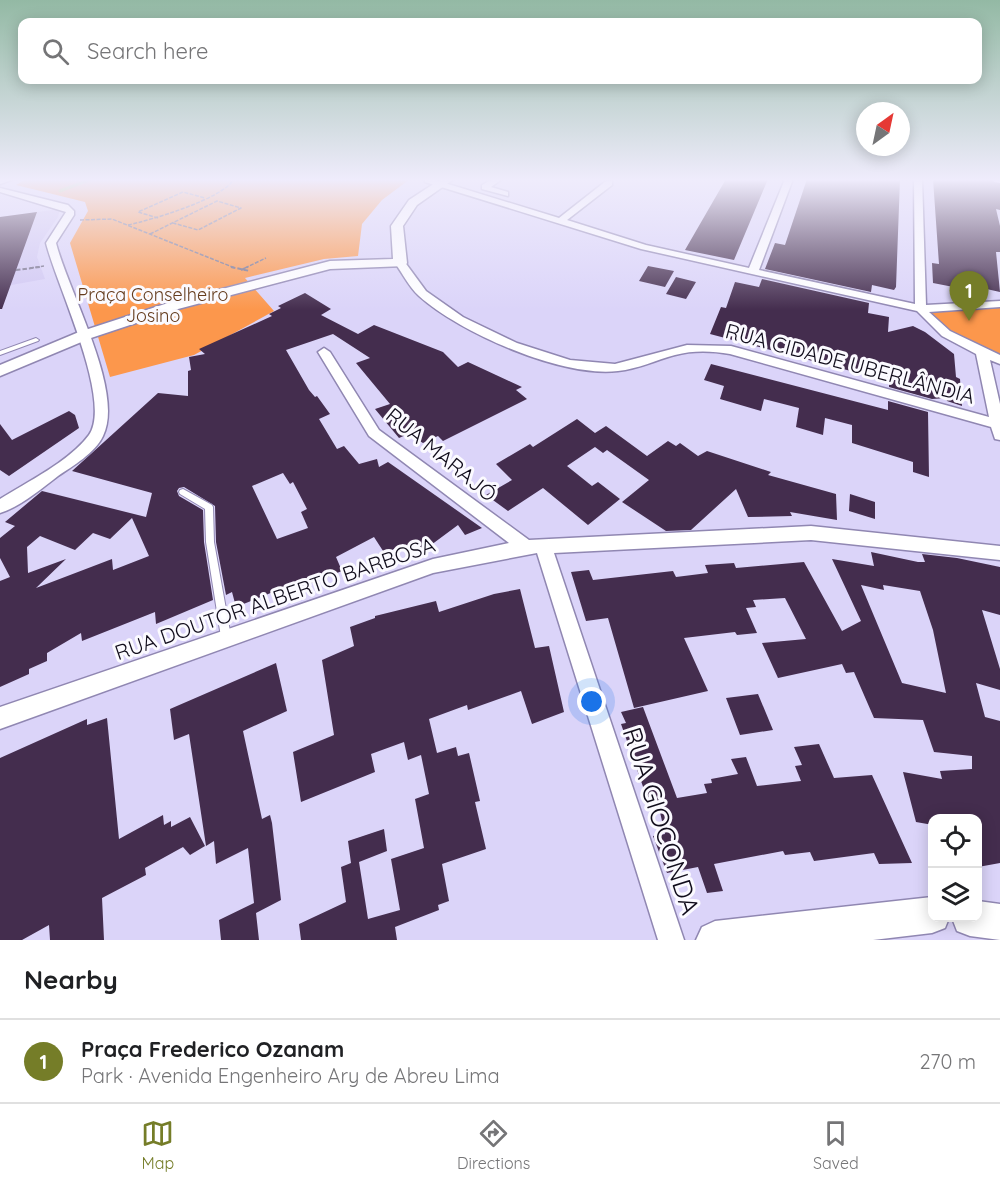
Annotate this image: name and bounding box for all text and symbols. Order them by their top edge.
search box [18,18,982,84]
icon: search [39,35,72,68]
text: Search here [87,37,208,65]
north arrow [856,102,910,156]
pin: 1 [950,272,988,321]
park label: Praça Conselheiro Josino [78,283,228,327]
street label: RUA CIDADE UBERLÂNDIA [723,317,978,409]
street label: RUA MARAJÓ [381,402,502,507]
street label: RUA DOUTOR ALBERTO BARBOSA [111,531,438,665]
your location [577,687,606,716]
street label: RUA GIOCONDA [616,723,707,919]
map controls [928,814,982,922]
button: locate [928,814,982,868]
button: layers [928,868,982,922]
text: Nearby [24,963,118,996]
text: Praça Frederico Ozanam [81,1035,344,1063]
text: 1 [40,1049,47,1074]
text: 270 m [919,1049,976,1074]
text: Park · Avenida Engenheiro Ary de Abreu Lima [81,1063,500,1088]
tab: Map [141,1117,174,1173]
tab: Directions [457,1117,530,1173]
tab: Saved [813,1117,859,1173]

